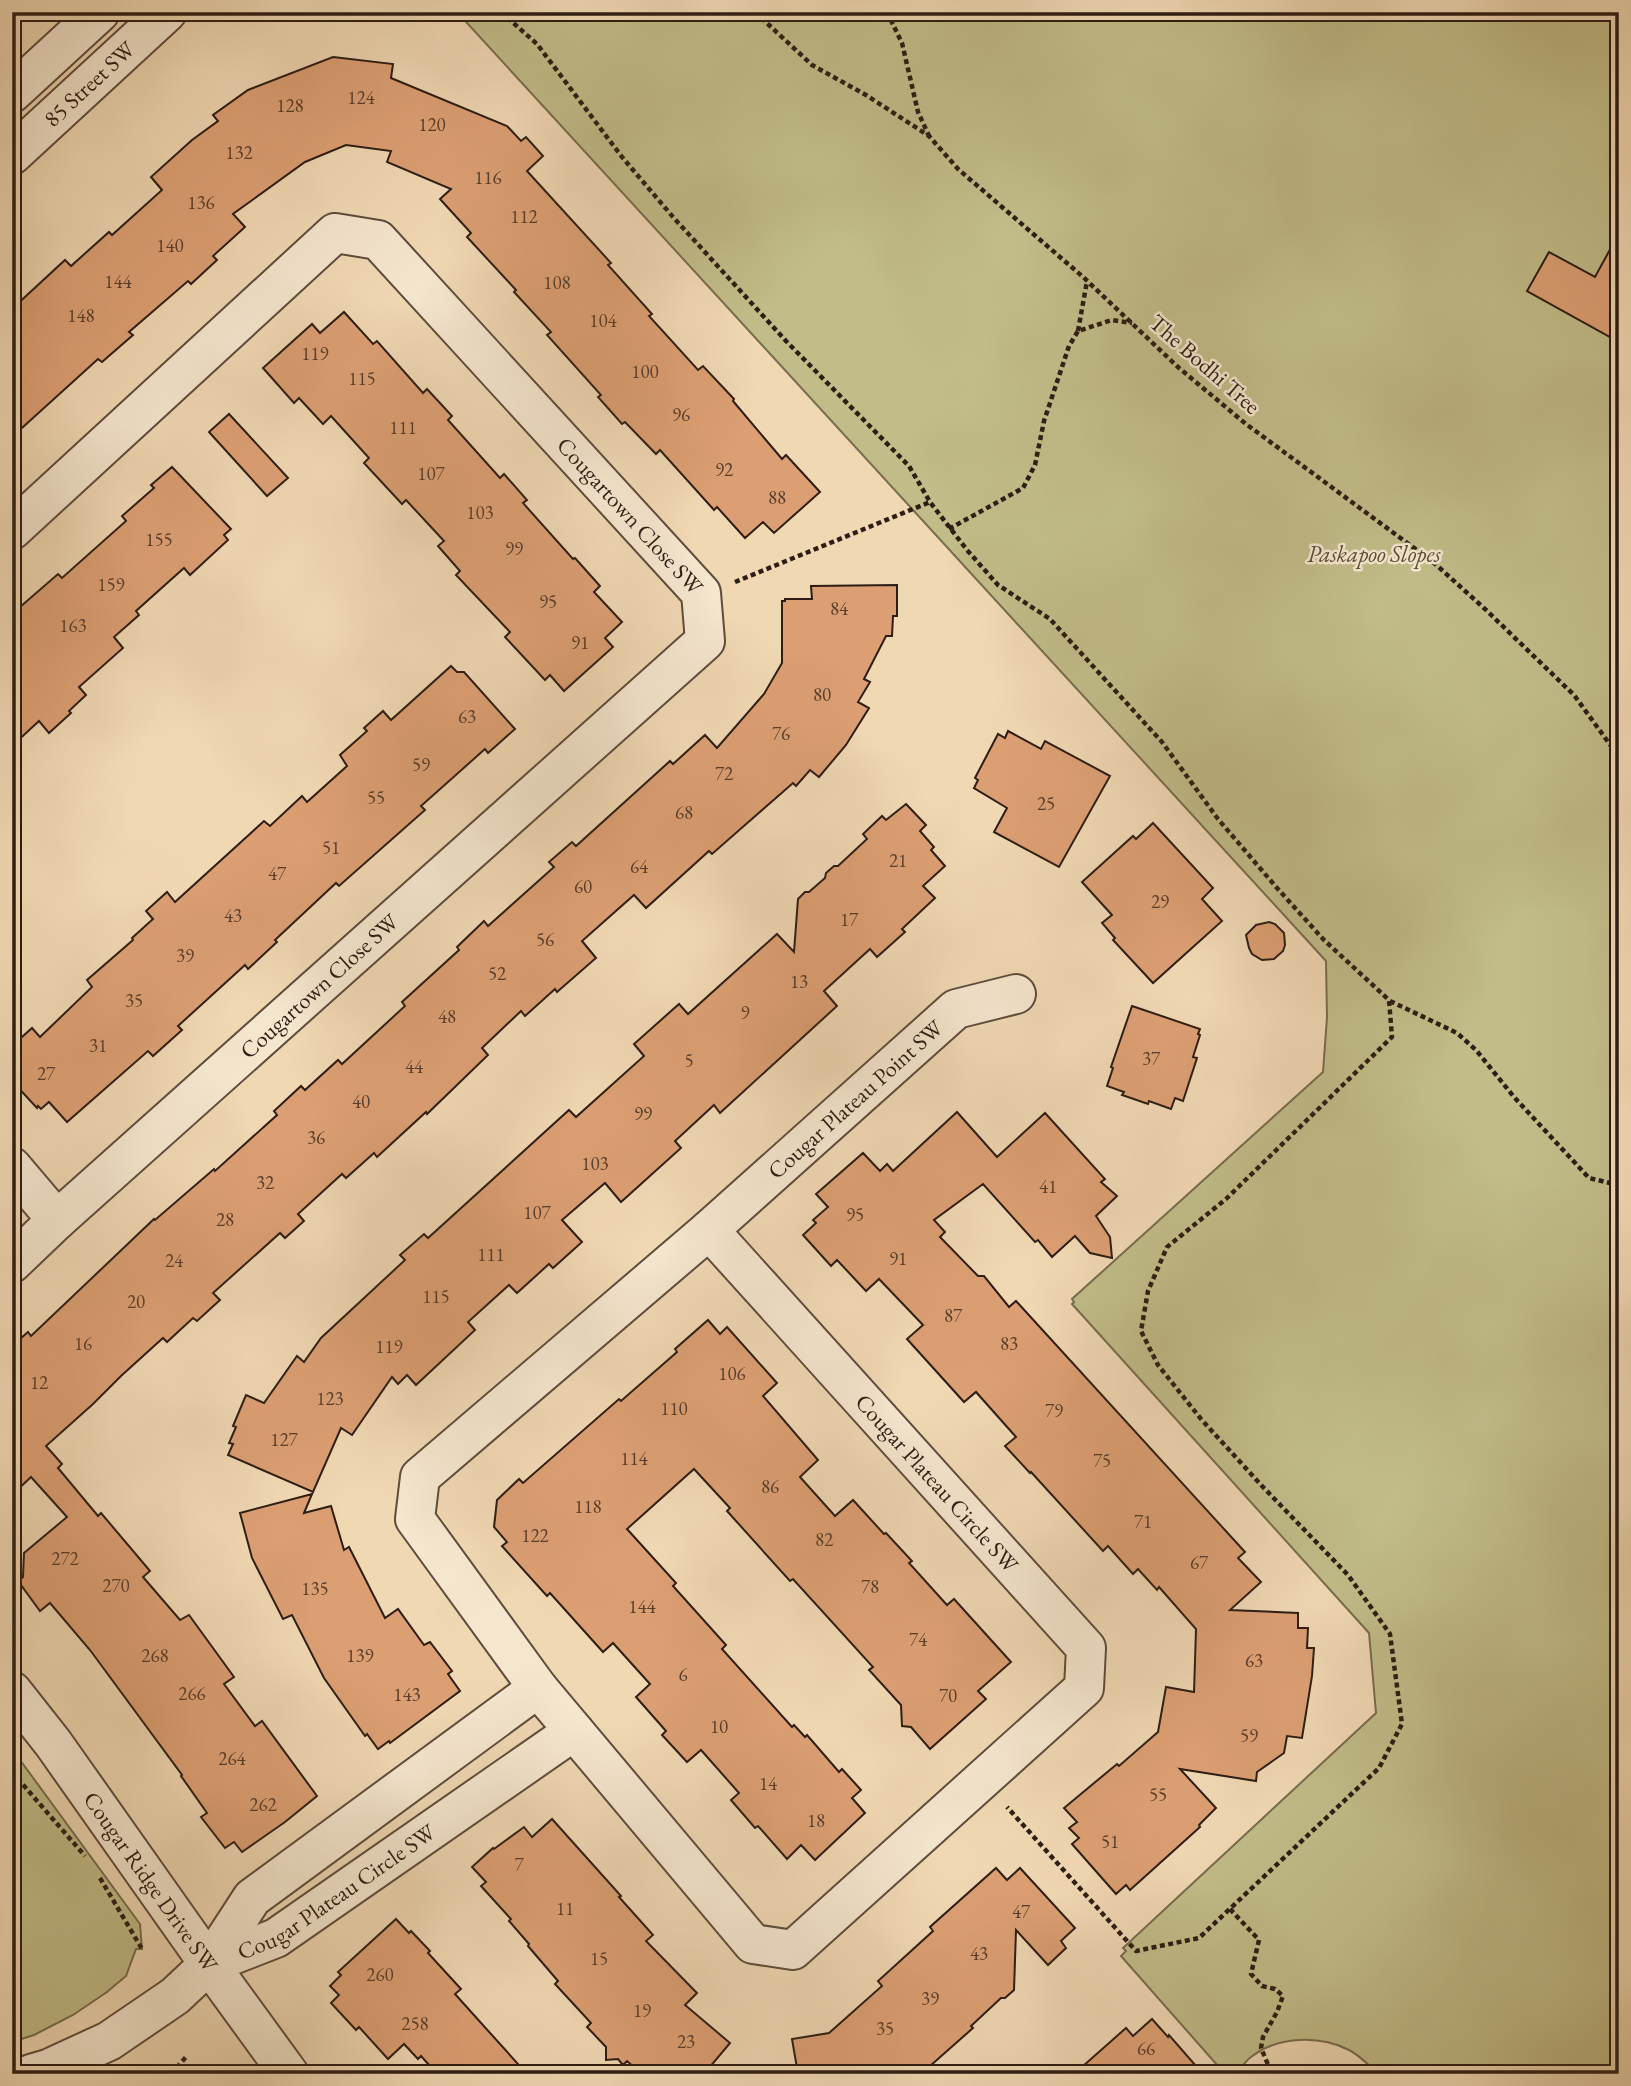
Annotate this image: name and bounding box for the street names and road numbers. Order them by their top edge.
street label: 85 Street SW [37,34,142,133]
street label: The Bodhi Tree [1143,307,1267,421]
street label: Cougartown Close SW [550,430,711,602]
street label: Cougartown Close SW [233,906,405,1065]
street label: Cougar Plateau Point SW [761,1012,950,1186]
street label: Cougar Plateau Circle SW [849,1387,1026,1579]
street label: Cougar Ridge Drive SW [77,1786,225,1979]
street label: Cougar Plateau Circle SW [233,1816,442,1967]

